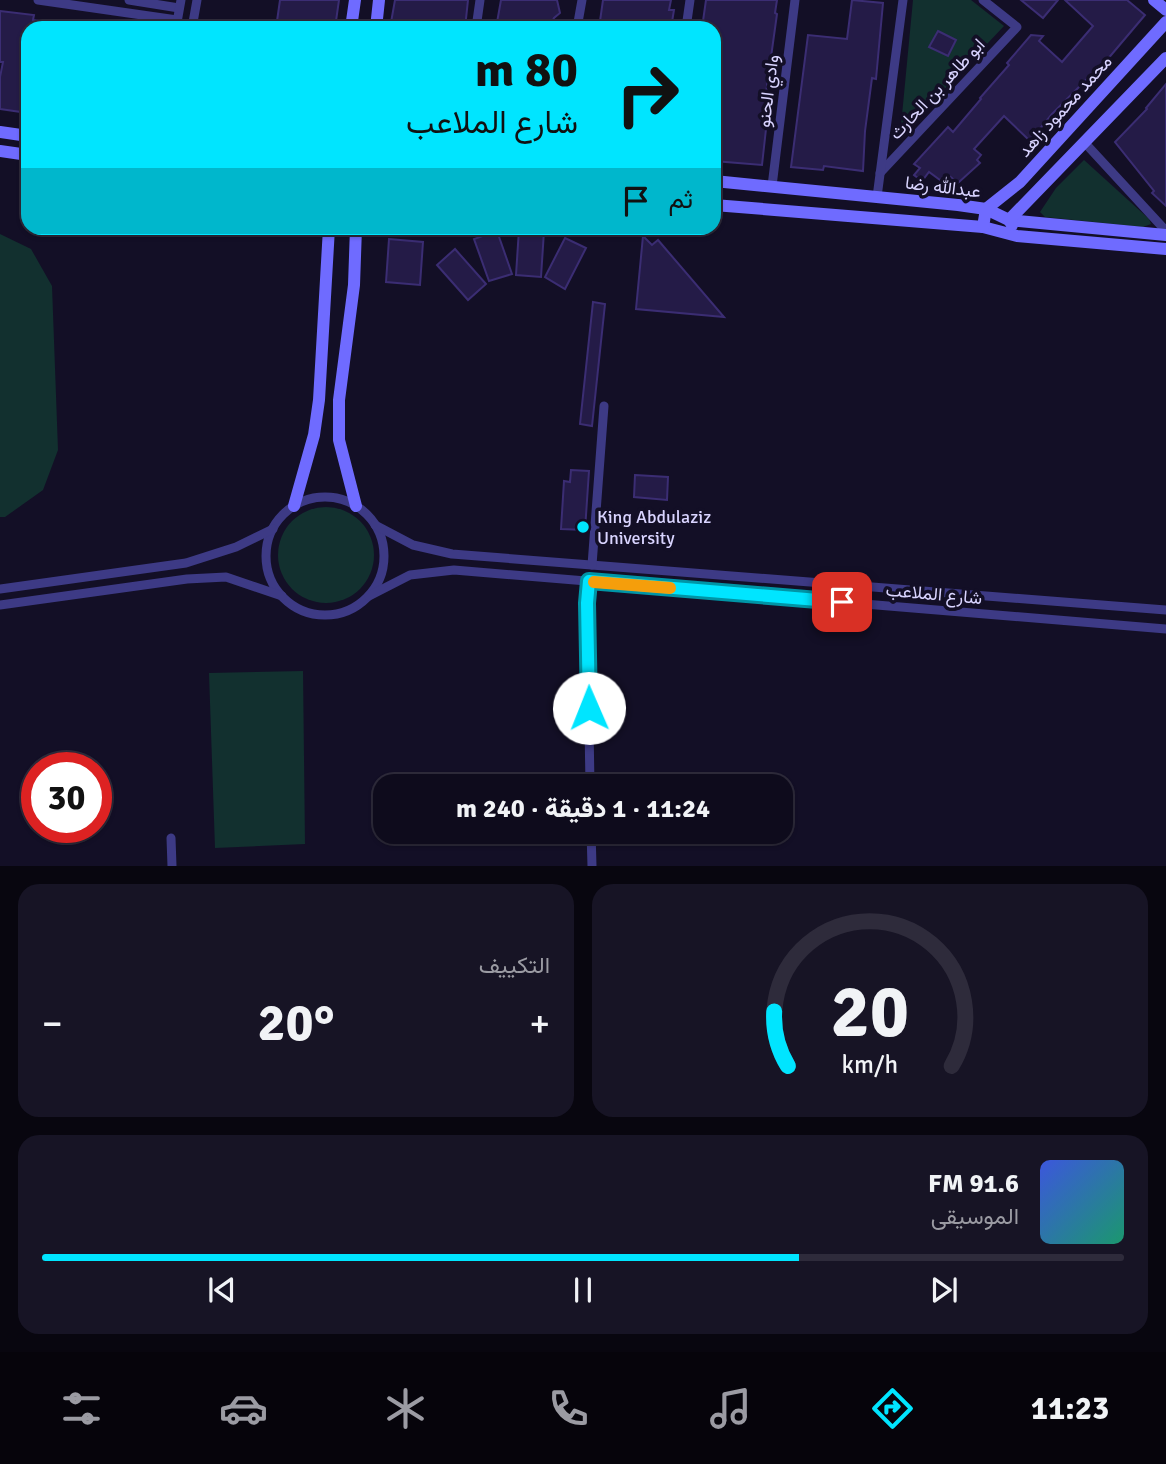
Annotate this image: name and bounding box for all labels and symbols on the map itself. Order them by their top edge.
street label: ابو طاهر بن الحارث [884,34,990,144]
street label: محمد محمود زاهد [1013,50,1117,162]
street label: وادي الحنو [753,53,787,129]
street label: عبدالله رضا [904,171,982,203]
place label: King Abdulaziz University [597,506,711,549]
marker: King Abdulaziz University [575,519,591,535]
pin [812,572,872,632]
street label: شارع الملاعب [885,579,983,610]
position arrow [552,671,626,745]
speed limit sign: 30 [21,752,112,843]

